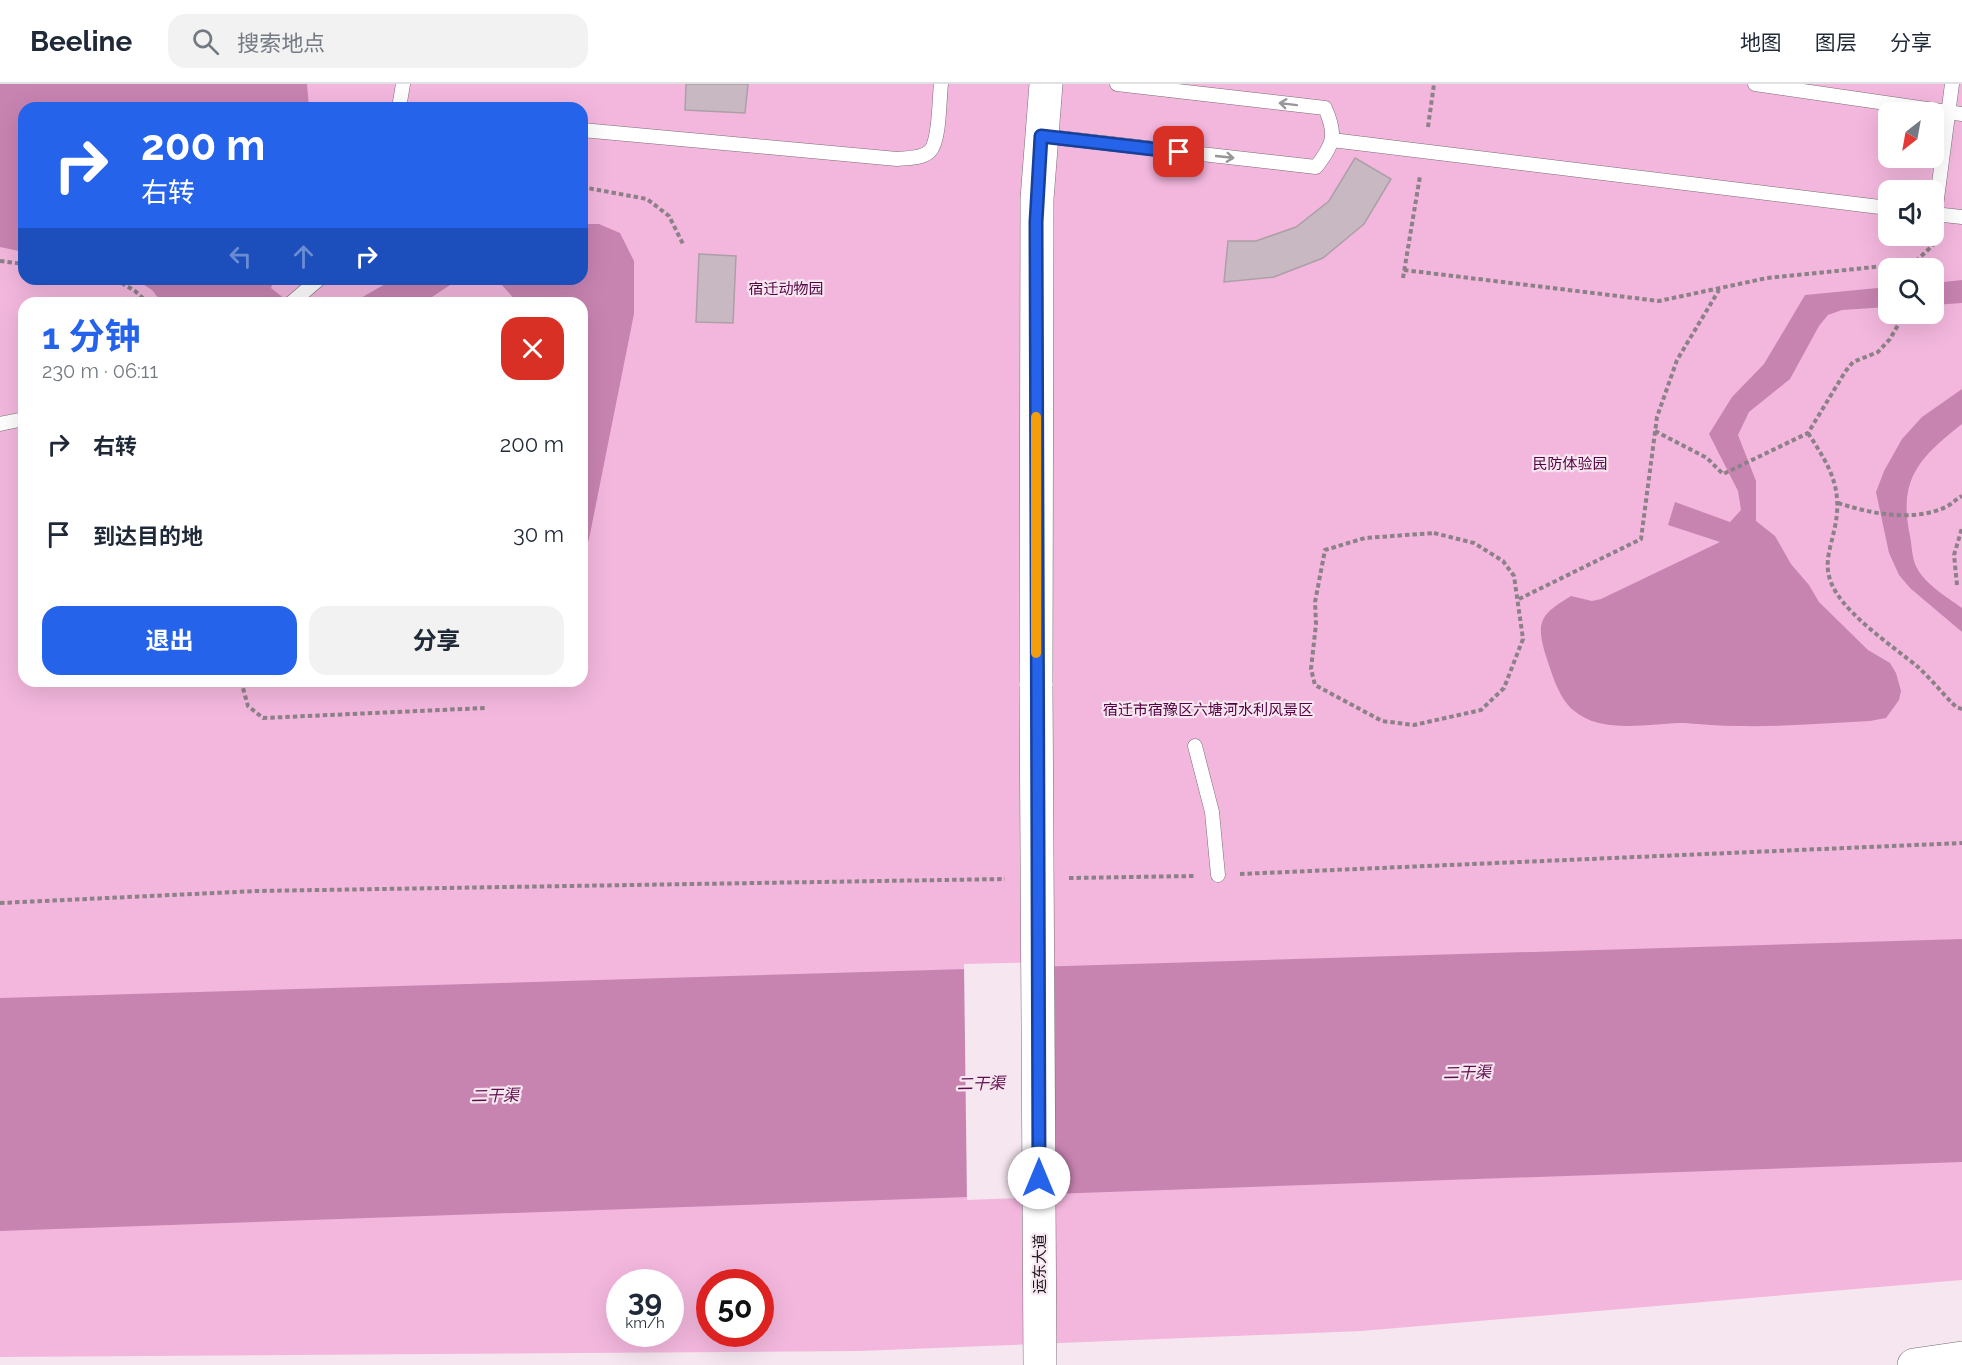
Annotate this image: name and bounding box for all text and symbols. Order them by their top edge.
search box [168,14,588,68]
text: Beeline [30,25,132,58]
icon: search [189,25,222,58]
text: 搜索地点 [237,30,325,56]
text: 地图 [1740,30,1782,55]
text: 图层 [1815,30,1857,55]
text: 分享 [1890,30,1932,55]
one-way arrow [1278,98,1298,109]
north arrow [1878,102,1944,168]
map controls [1878,102,1944,324]
text: 200 m [141,121,265,170]
icon: right [42,126,120,204]
pin [1153,126,1204,177]
icon: arrive [1162,135,1195,168]
one-way arrow [1214,152,1234,163]
text: 右转 [141,177,195,208]
button: sound [1878,180,1944,246]
icon: left [224,240,257,273]
icon: ahead [287,240,320,273]
icon: right [350,240,383,273]
button: search [1878,258,1944,324]
park label: 宿迁动物园 [748,280,824,298]
text: 1 分钟 [42,315,140,357]
button: close [501,317,564,380]
text: 230 m · 06:11 [42,359,158,383]
icon: right [42,428,75,461]
text: 200 m [500,431,564,457]
text: 右转 [93,433,137,459]
park label: 民防体验园 [1532,455,1608,473]
icon: arrive [42,518,75,551]
text: 30 m [513,521,564,547]
text: 到达目的地 [93,523,203,549]
button: 退出 [42,606,297,675]
button: 分享 [309,606,564,675]
park label: 宿迁市宿豫区六塘河水利风景区 [1103,701,1313,719]
water label: 二干渠 [1443,1063,1493,1082]
water label: 二干渠 [957,1074,1007,1093]
water label: 二干渠 [471,1086,521,1105]
position arrow [1007,1146,1071,1210]
street label: 运东大道 [1031,1234,1049,1294]
speed limit sign: 50 [696,1269,774,1347]
text: 39 [628,1283,662,1318]
text: km/h [625,1314,665,1332]

